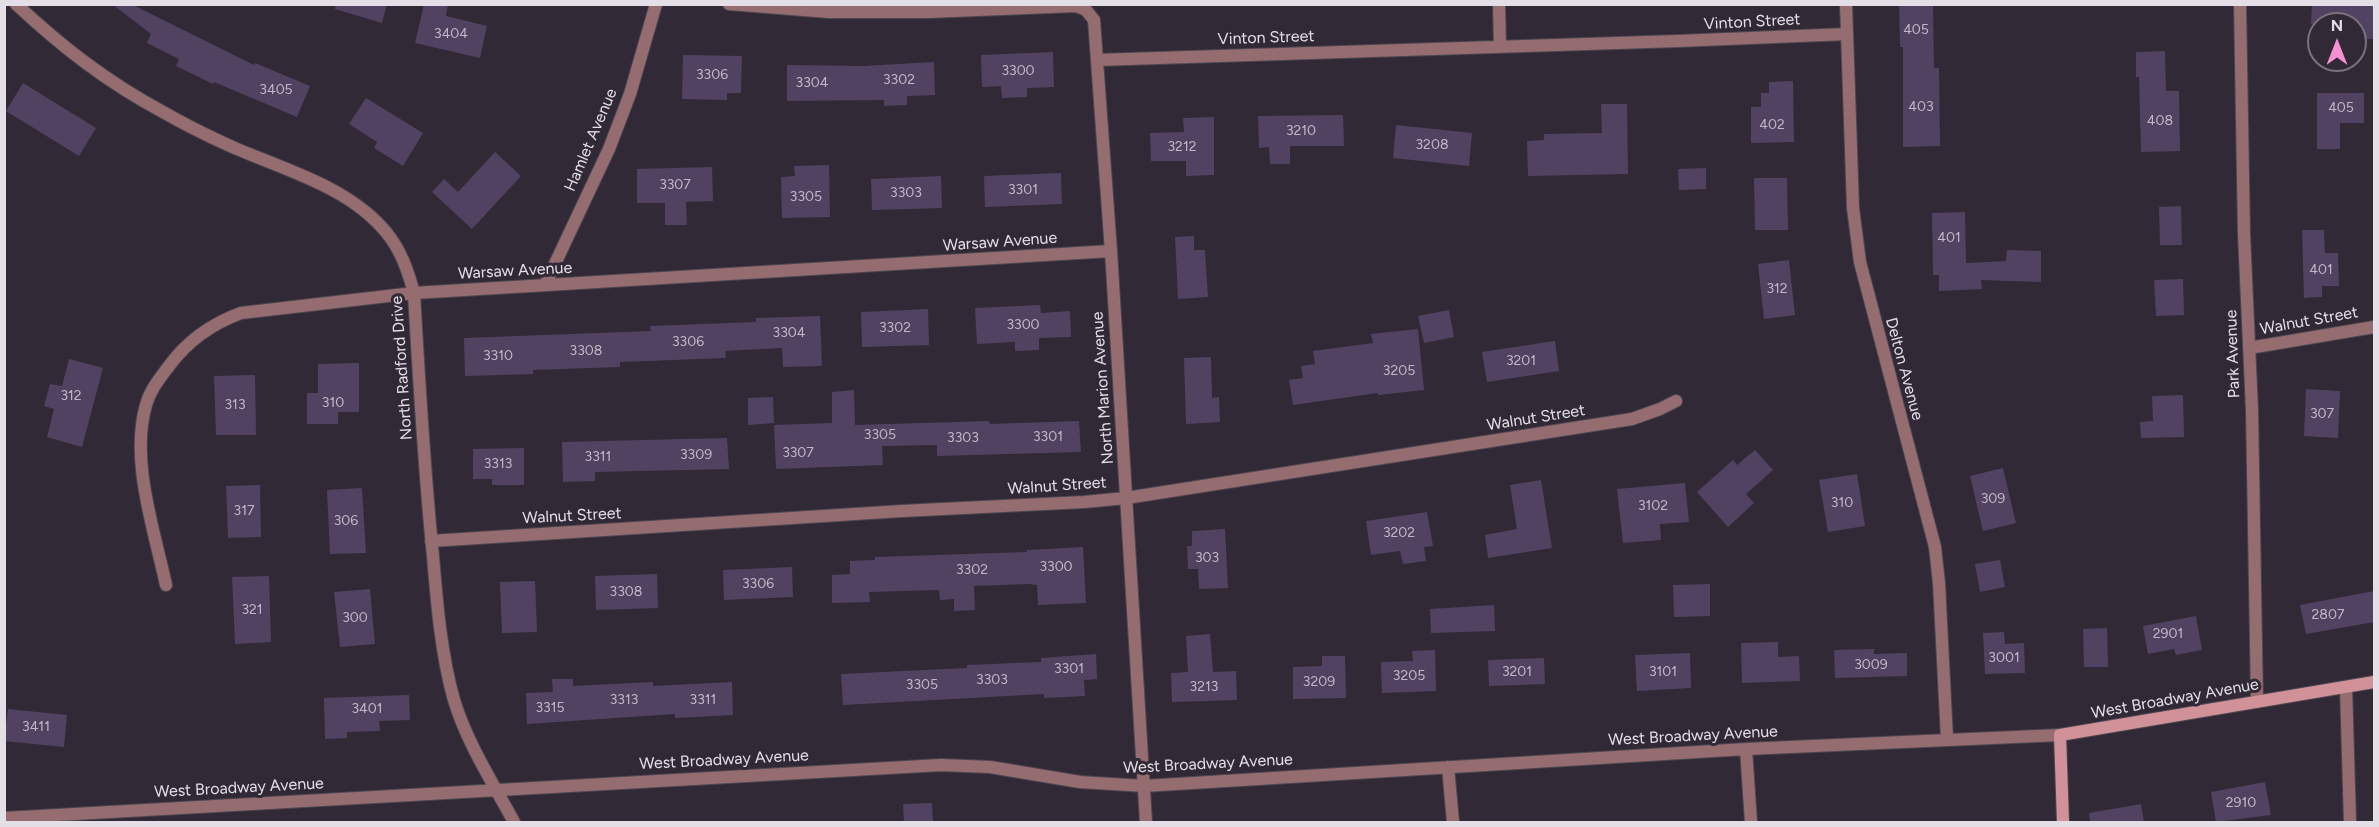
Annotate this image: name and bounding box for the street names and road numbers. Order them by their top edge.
street label: Vinton Street [1703,10,1801,34]
street label: Vinton Street [1217,27,1315,49]
street label: Hamlet Avenue [561,86,621,194]
street label: Warsaw Avenue [942,228,1058,256]
street label: Warsaw Avenue [457,258,573,284]
street label: North Radford Drive [387,295,417,441]
street label: Walnut Street [2259,303,2359,339]
street label: Park Avenue [2222,309,2244,399]
street label: North Marion Avenue [1088,311,1118,465]
street label: Delton Avenue [1881,316,1927,422]
street label: Walnut Street [1486,401,1586,435]
street label: Walnut Street [1007,473,1107,499]
street label: Walnut Street [522,504,622,528]
street label: West Broadway Avenue [2090,675,2260,723]
street label: West Broadway Avenue [1608,722,1778,750]
street label: West Broadway Avenue [639,746,809,774]
street label: West Broadway Avenue [1123,750,1293,778]
street label: West Broadway Avenue [154,774,324,802]

